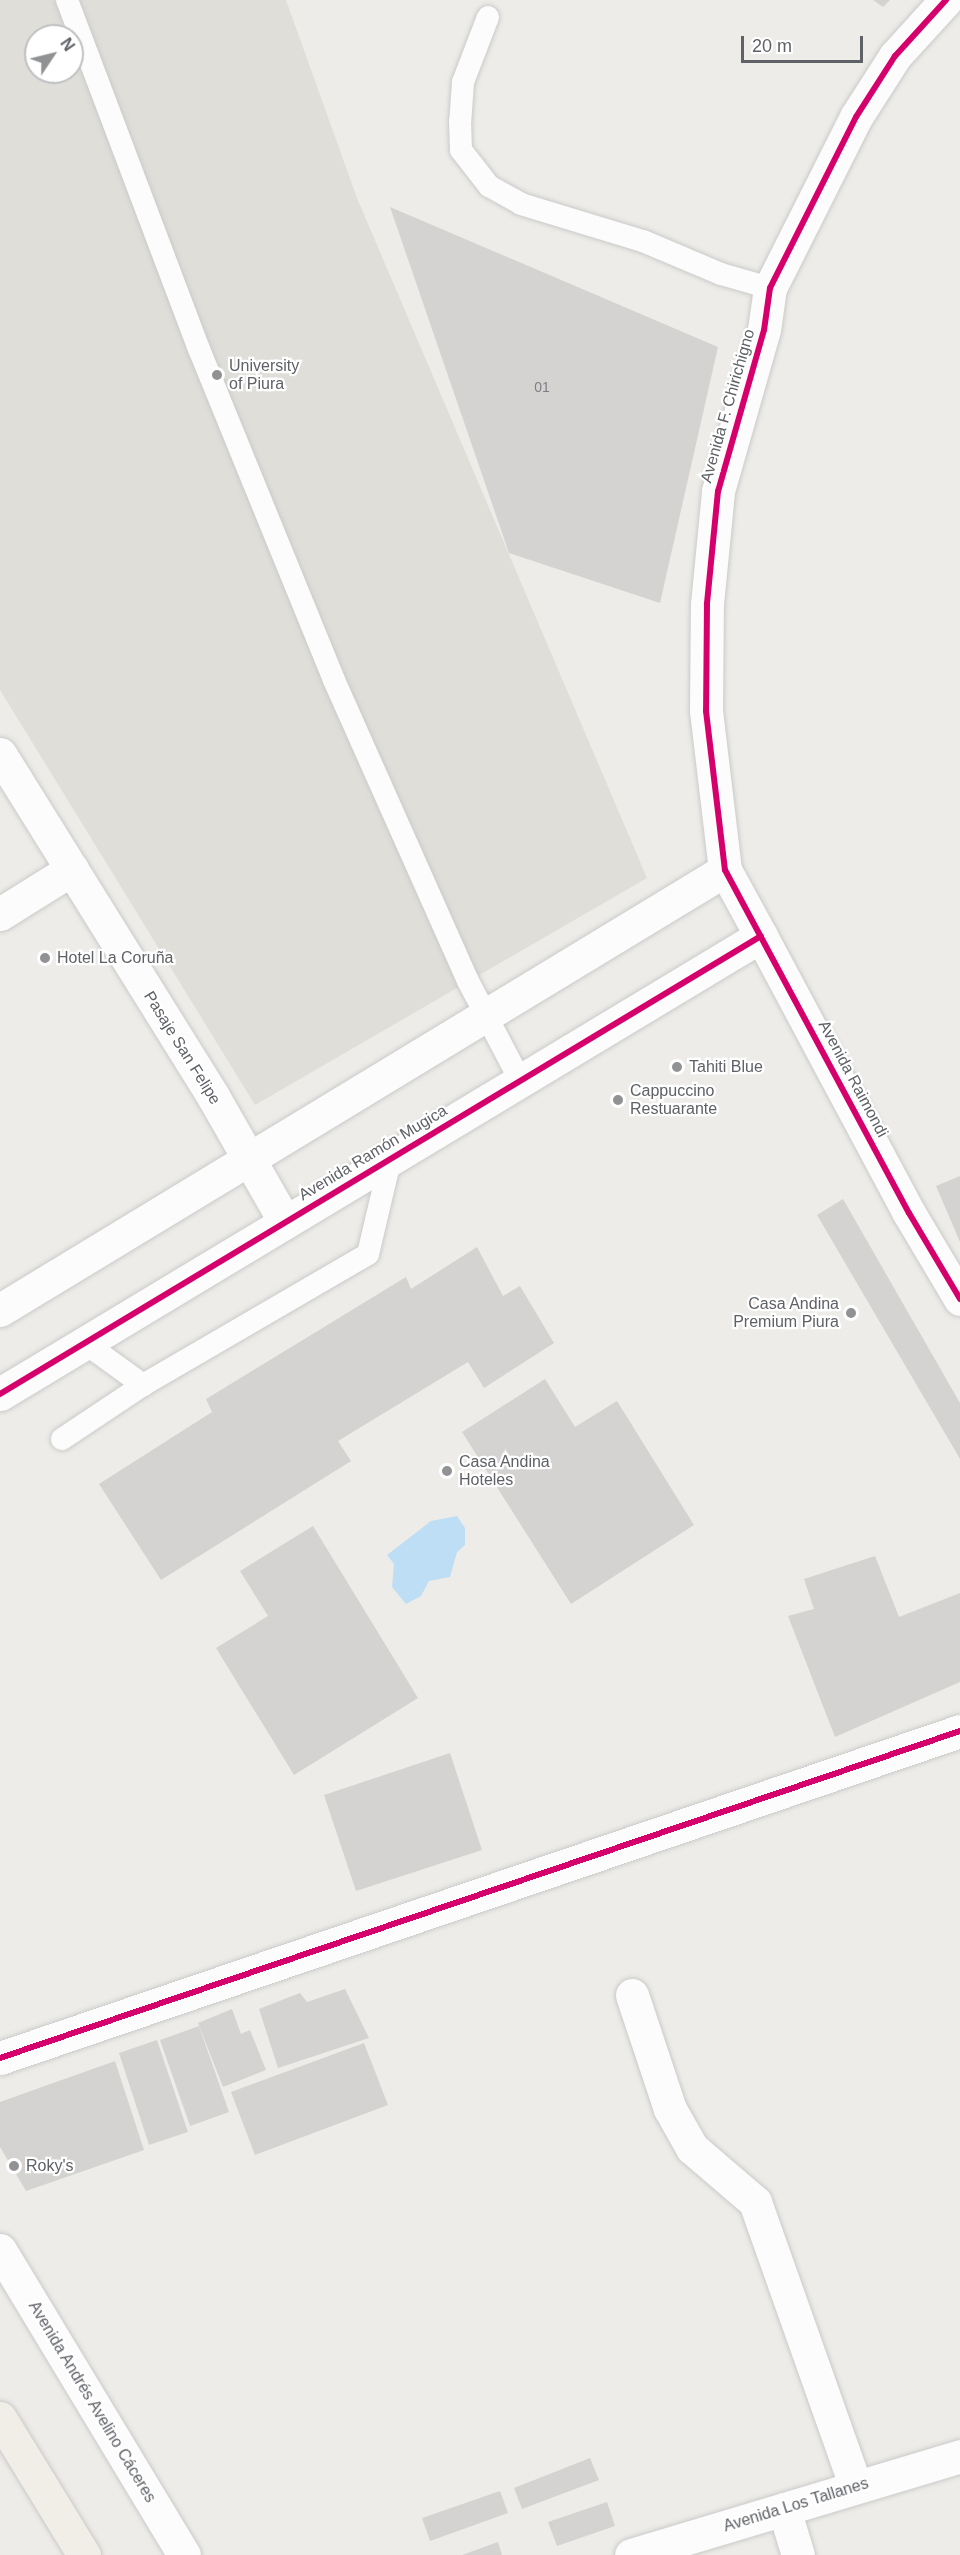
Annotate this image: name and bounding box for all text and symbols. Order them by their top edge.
north arrow [24,24,84,84]
scale bar [744,24,866,62]
text: N [57,35,78,54]
text: 20 m [752,36,792,56]
street label: Avenida F. Chirichigno [697,327,759,485]
place label: University of Piura [229,356,299,394]
marker: University of Piura [210,368,224,382]
house number: 01 [534,379,550,395]
place label: Hotel La Coruña [57,948,174,968]
marker: Hotel La Coruña [38,951,52,965]
street label: Pasaje San Felipe [139,988,225,1108]
street label: Avenida Raimondi [814,1017,892,1141]
place label: Tahiti Blue [689,1057,763,1077]
marker: Tahiti Blue [670,1060,684,1074]
place label: Cappuccino Restuarante [630,1081,717,1119]
marker: Cappuccino Restuarante [611,1093,625,1107]
street label: Avenida Ramón Mugica [295,1101,451,1205]
place label: Casa Andina Premium Piura [733,1294,839,1332]
marker: Casa Andina Premium Piura [844,1306,858,1320]
place label: Casa Andina Hoteles [459,1452,551,1490]
marker: Casa Andina Hoteles [440,1464,454,1478]
place label: Roky's [26,2156,74,2176]
marker: Roky's [7,2159,21,2173]
street label: Avenida Andrés Avelino Cáceres [24,2297,160,2507]
street label: Avenida Los Tallanes [721,2474,871,2536]

